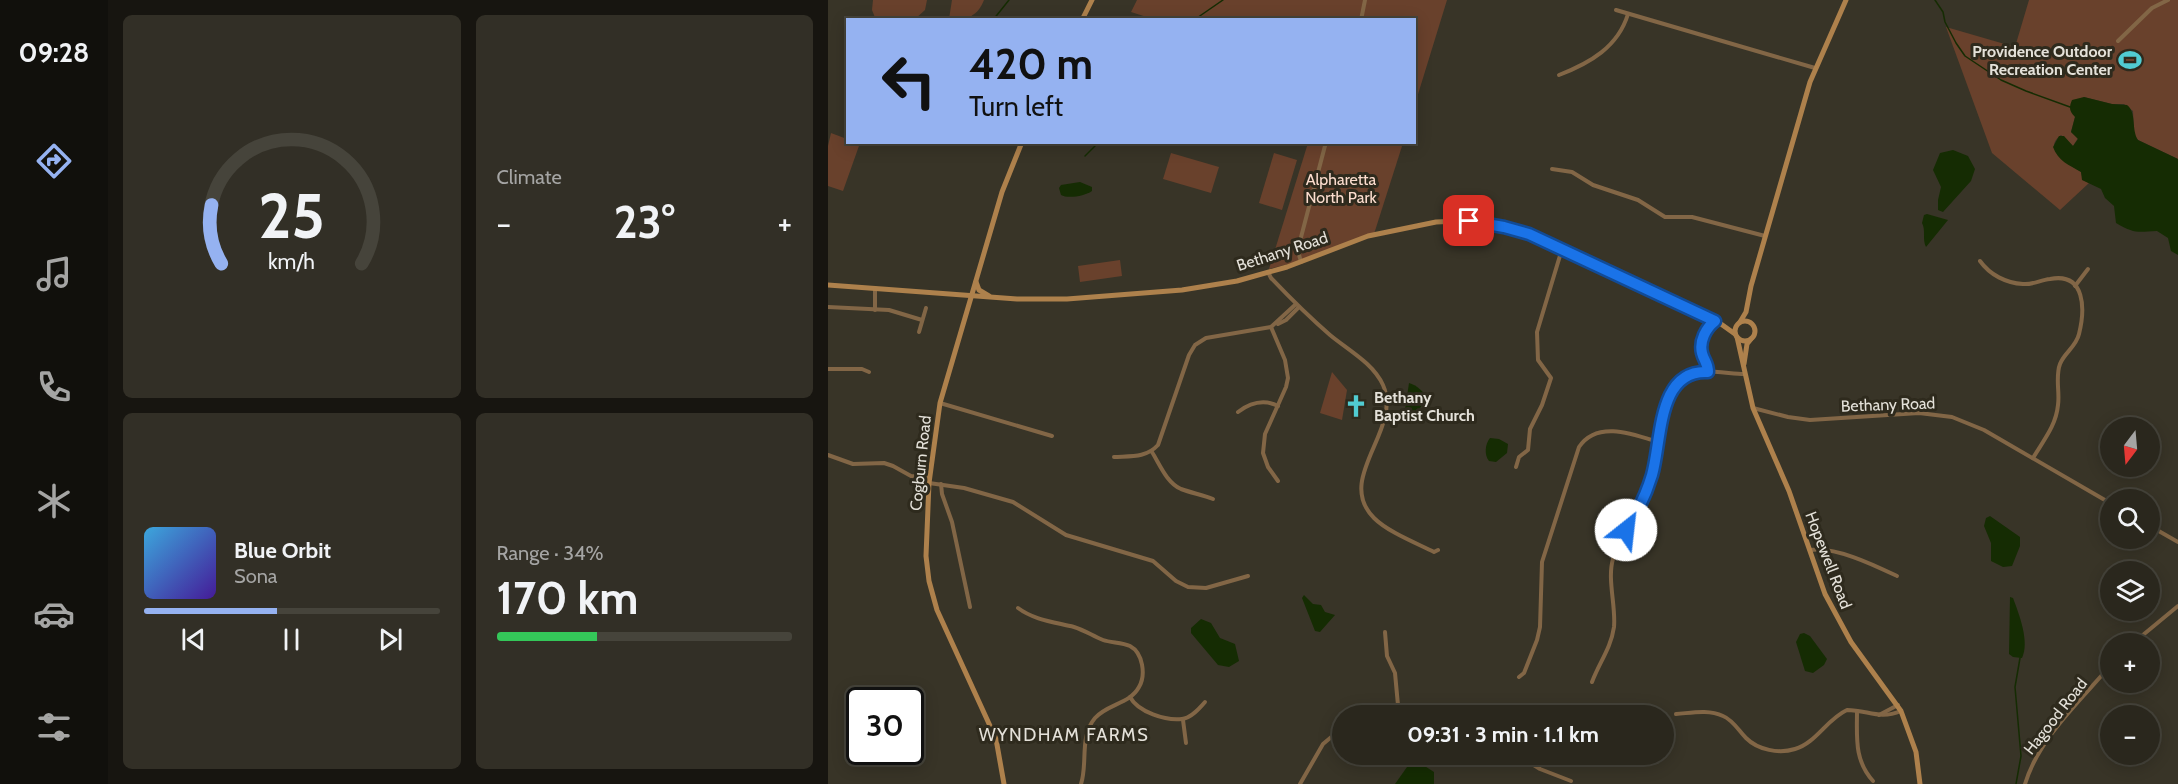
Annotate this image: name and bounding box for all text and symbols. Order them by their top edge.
text: 09:28 [19,36,89,69]
text: 420 m [969,38,1093,90]
icon: left [870,42,948,120]
place label: Providence Outdoor Recreation Center [1972,42,2113,79]
sports icon: Providence Outdoor Recreation Center [2117,47,2143,73]
text: Turn left [969,90,1063,123]
icon: directions [33,140,75,182]
text: Climate [497,165,562,189]
park label: Alpharetta North Park [1305,170,1378,207]
text: 25 [258,178,325,254]
text: 23° [614,195,675,249]
pin [1443,195,1494,246]
text: − [497,203,511,243]
text: + [777,203,792,243]
icon: arrive [1452,204,1485,237]
street label: Bethany Road [1234,228,1330,275]
text: km/h [268,248,315,274]
icon: music [33,253,75,295]
icon: phone [33,366,75,408]
place label: Bethany Baptist Church [1374,388,1475,425]
church icon: Bethany Baptist Church [1343,393,1369,419]
street label: Bethany Road [1840,393,1936,416]
street label: Cogburn Road [906,414,935,512]
north arrow [2100,417,2160,477]
map controls [2100,417,2160,765]
icon: climate [33,480,75,522]
button: search [2100,489,2160,549]
position arrow [1594,498,1658,562]
street label: Hopewell Road [1801,509,1856,611]
text: Blue Orbit [234,537,331,564]
text: Range · 34% [497,541,604,565]
button: layers [2100,561,2160,621]
text: Sona [234,564,277,588]
text: 170 km [497,571,638,625]
icon: car [33,593,75,635]
icon: previous [177,623,210,656]
icon: pause [275,623,308,656]
icon: next [374,623,407,656]
button: + [2100,633,2160,693]
street label: Hagood Road [2020,674,2091,758]
speed limit sign: 30 [846,687,924,765]
button: − [2100,705,2160,765]
icon: filters [33,706,75,748]
text: 09:31 · 3 min · 1.1 km [1407,721,1599,748]
district label: WYNDHAM FARMS [979,724,1149,746]

